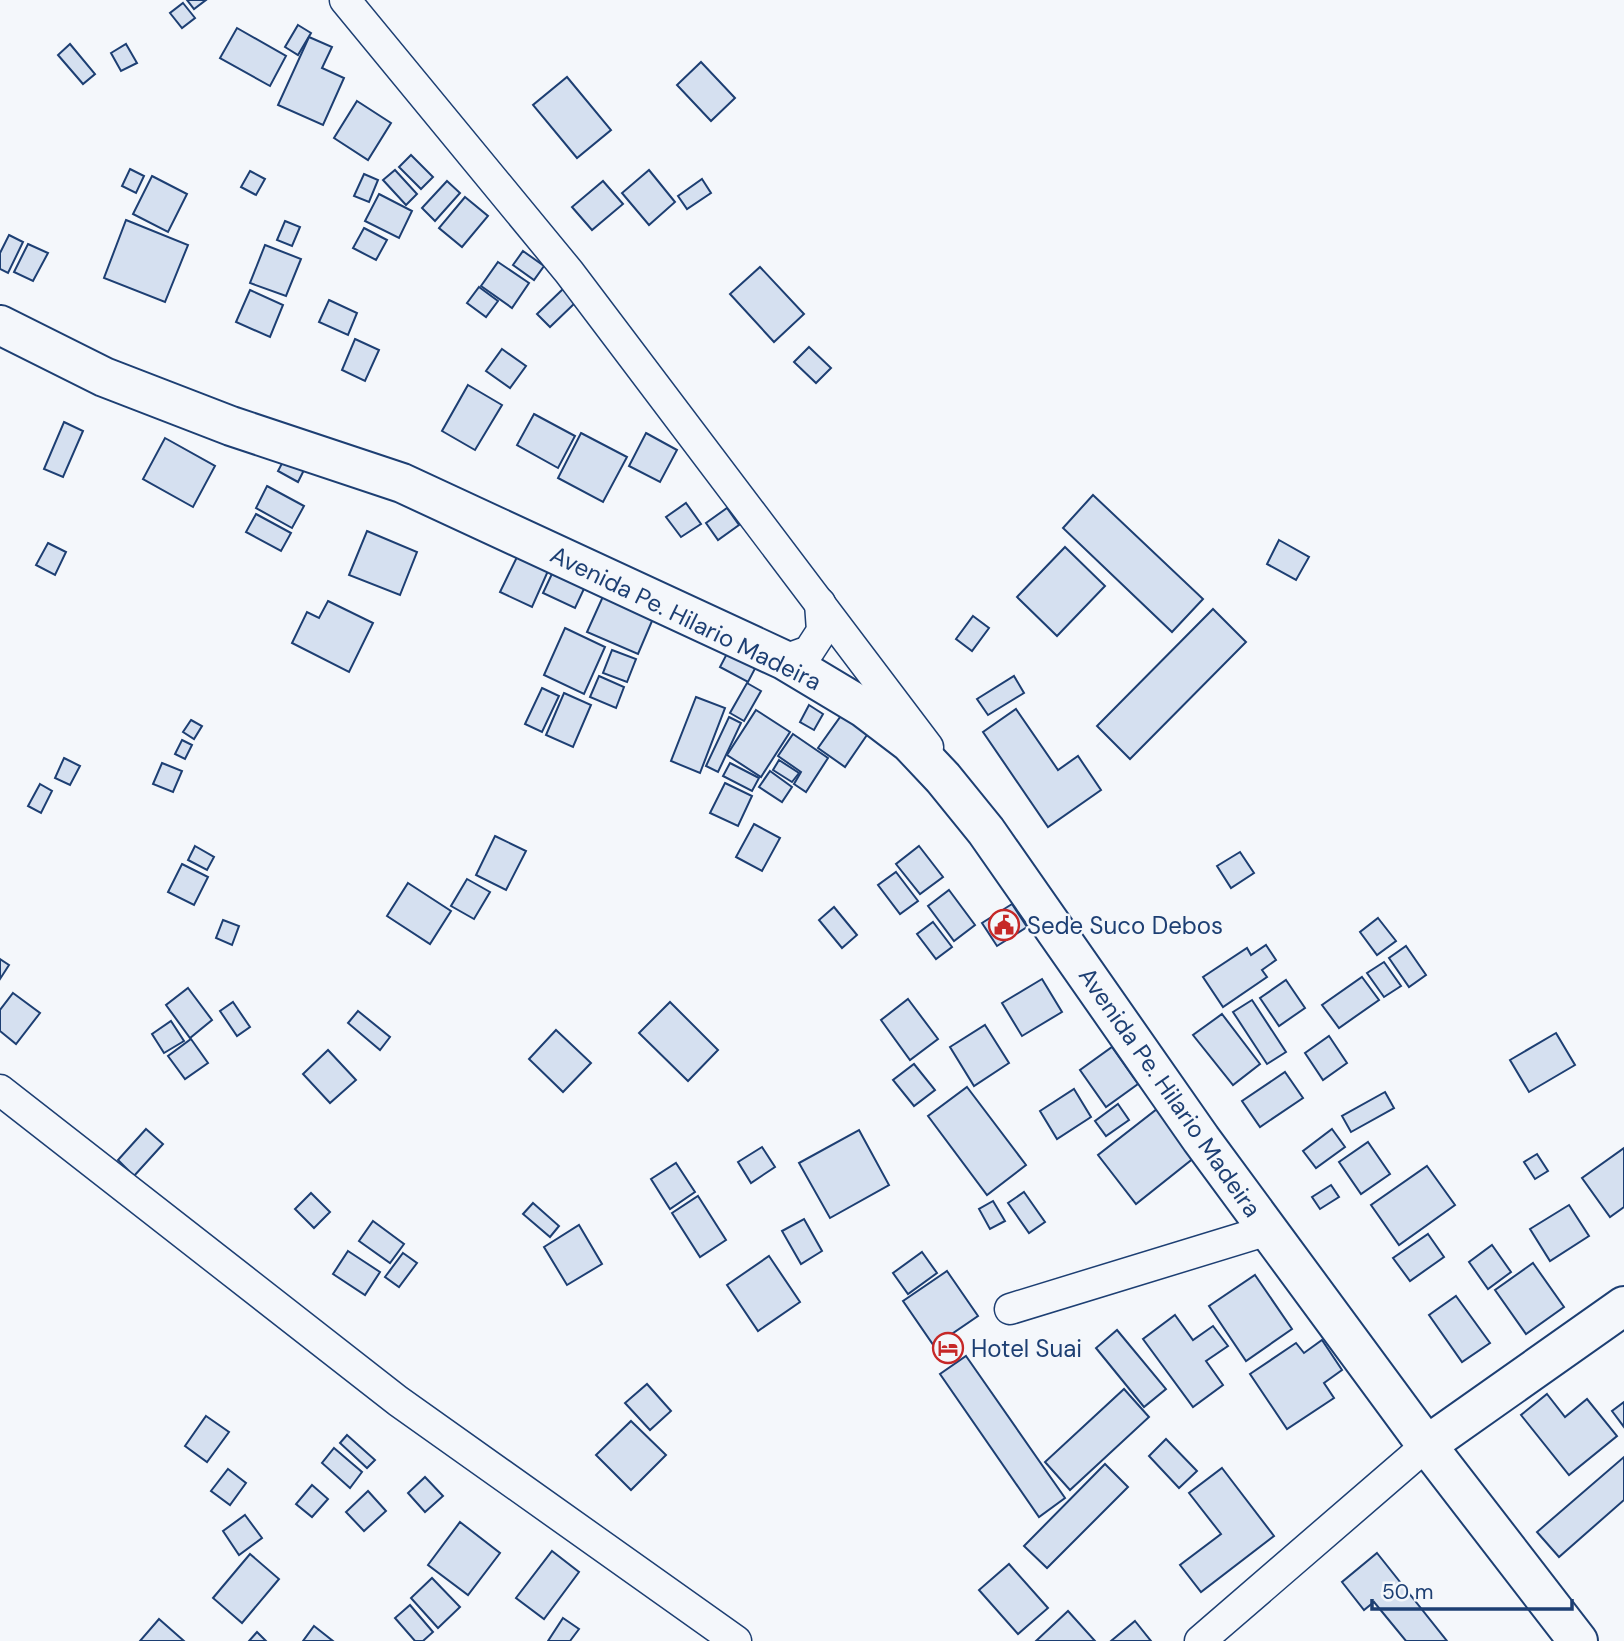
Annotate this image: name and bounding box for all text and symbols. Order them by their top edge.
street label: Avenida Pe. Hilario Madeira [545,539,827,697]
public building icon: Sede Suco Debos [987,908,1021,942]
place label: Sede Suco Debos [1027,910,1223,941]
street label: Avenida Pe. Hilario Madeira [1072,961,1268,1223]
hotel icon: Hotel Suai [931,1331,965,1365]
place label: Hotel Suai [971,1333,1082,1364]
scale bar [1372,1568,1572,1612]
text: 50 m [1382,1578,1433,1606]

